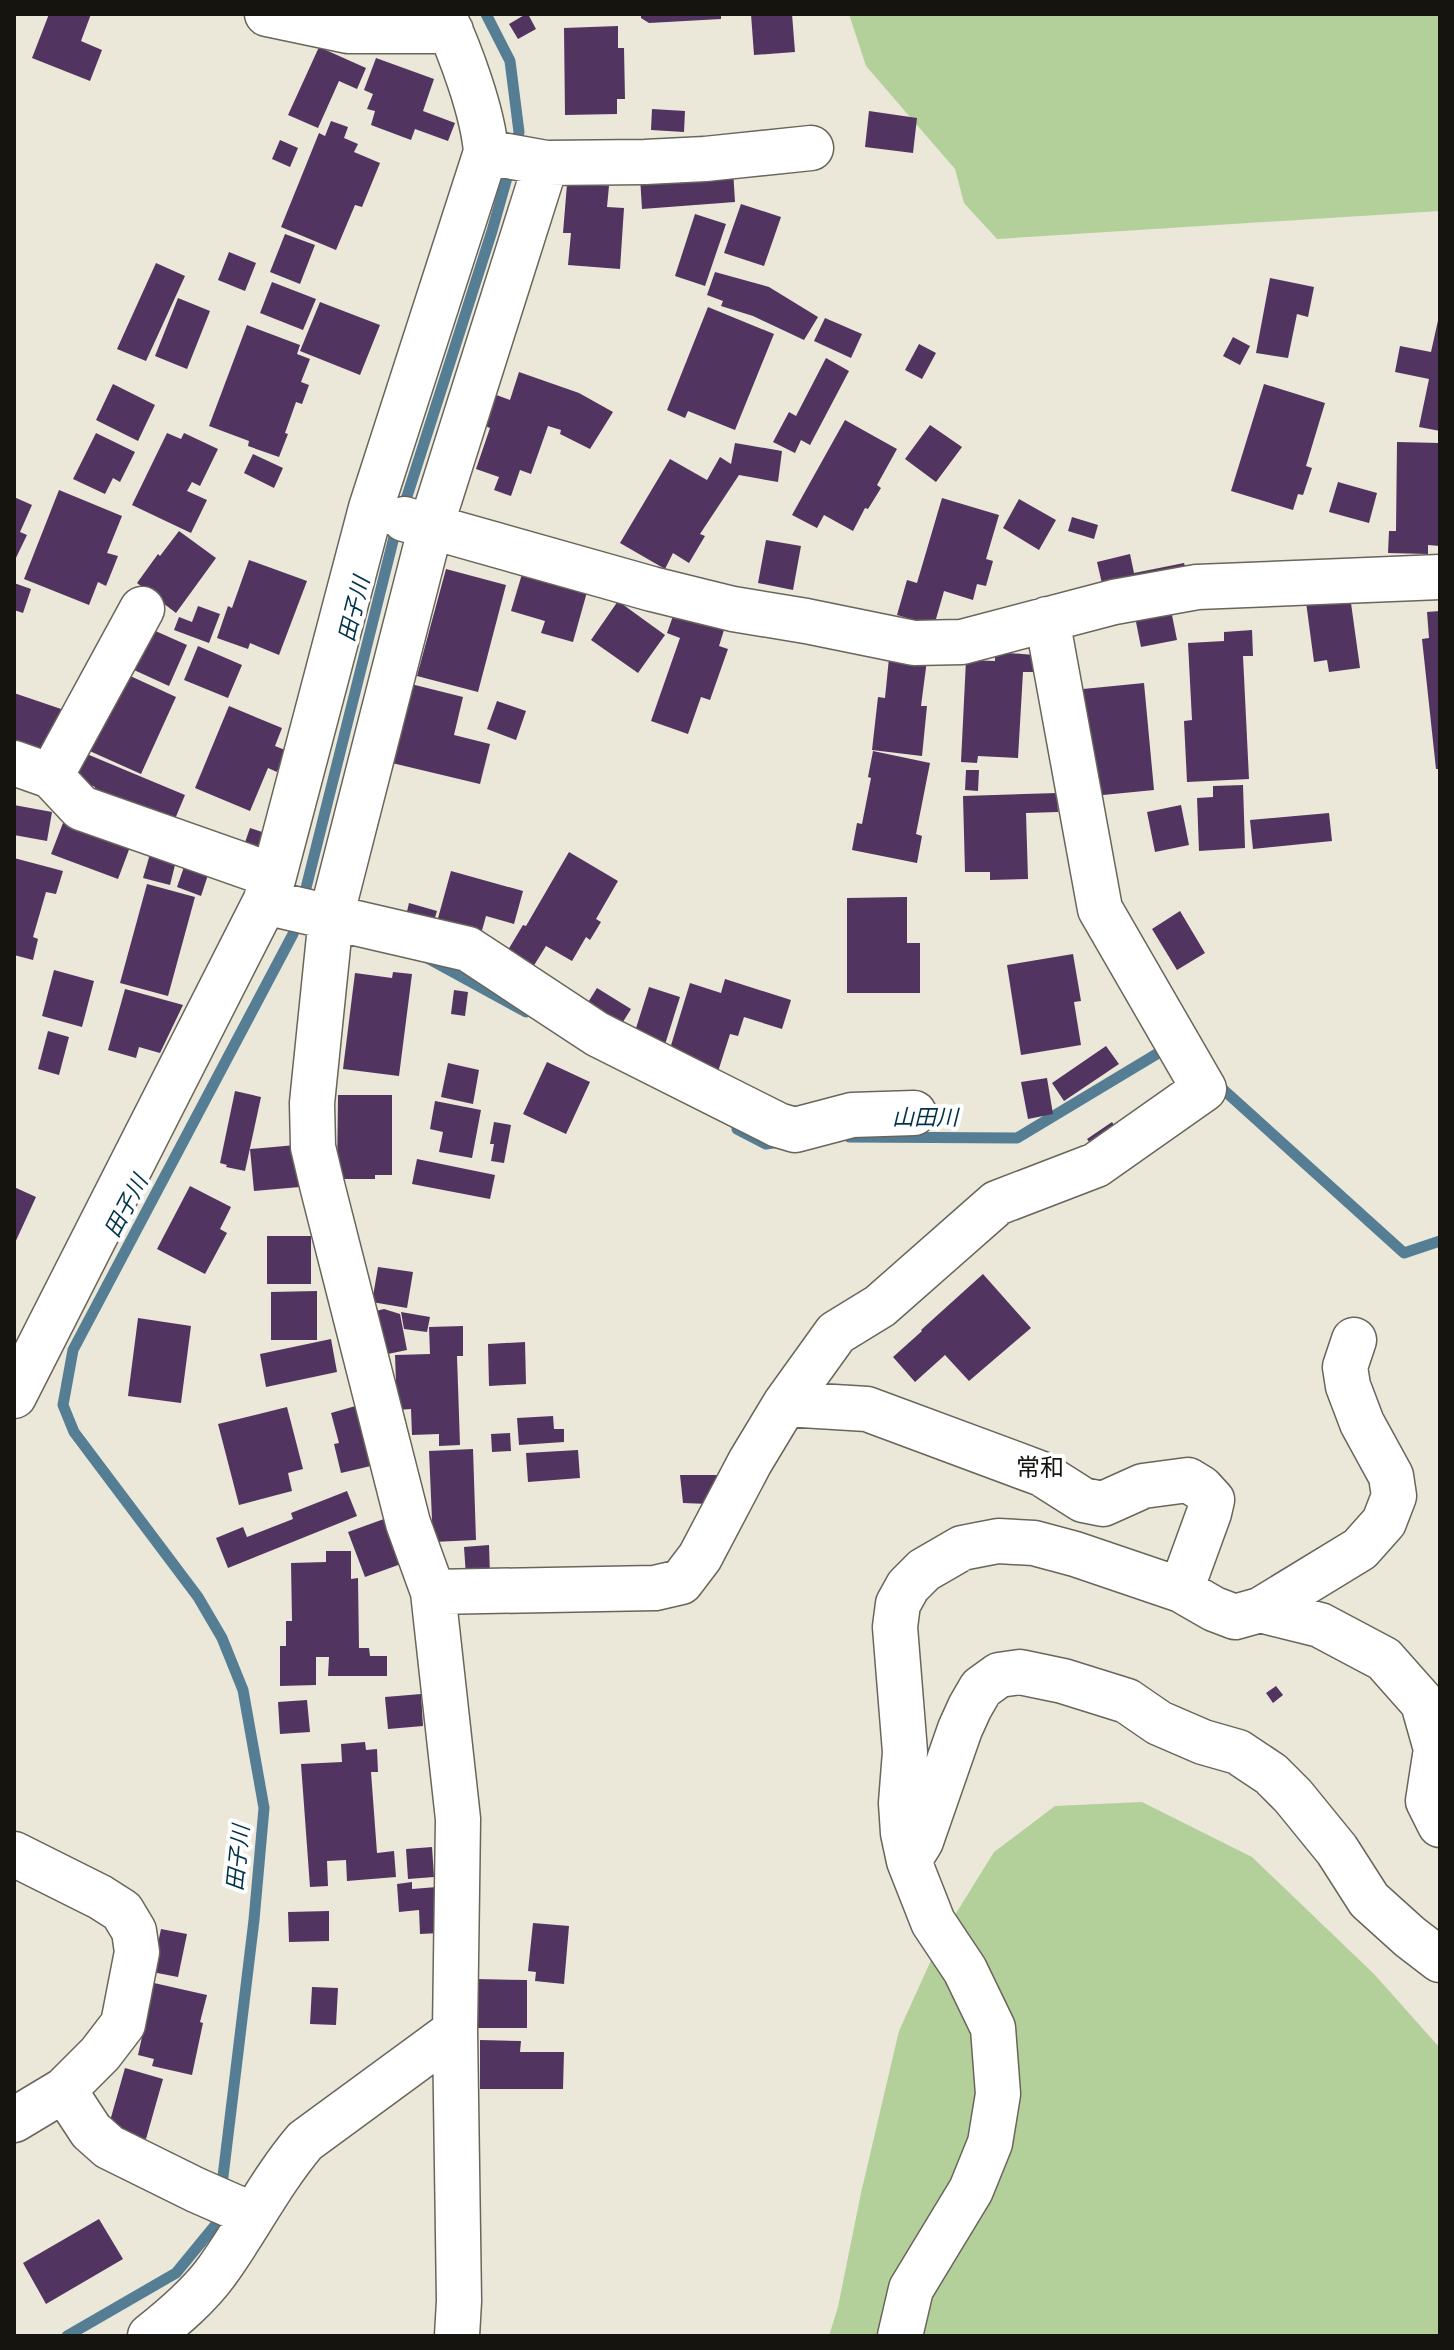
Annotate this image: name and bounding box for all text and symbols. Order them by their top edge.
water label: 田子川 [332,572,377,645]
water label: 山田川 [892,1103,960,1132]
water label: 田子川 [98,1168,155,1242]
district label: 常和 [1016,1452,1064,1483]
water label: 田子川 [220,1822,256,1892]

